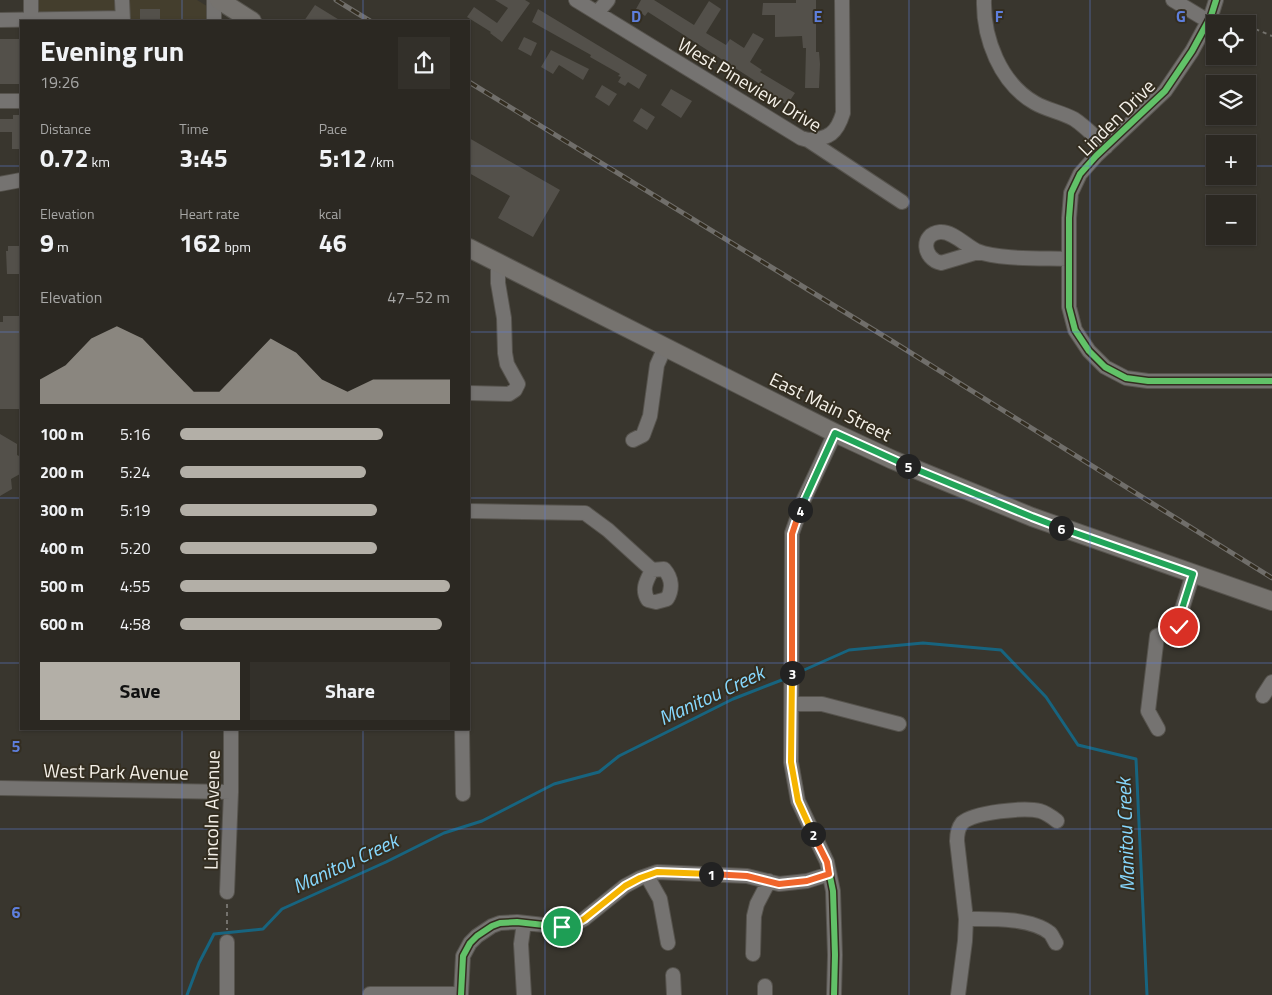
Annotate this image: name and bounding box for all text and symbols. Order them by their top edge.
text: D [631,4,641,28]
text: E [814,4,823,28]
text: F [995,4,1004,28]
text: G [1176,4,1186,28]
map controls [1206,15,1256,245]
button: locate [1206,15,1256,65]
text: Evening run [40,29,184,72]
street label: West Pineview Drive [672,29,828,139]
button: share [398,37,450,89]
text: 19:26 [40,70,79,94]
street label: Linden Drive [1071,72,1161,162]
button: layers [1206,75,1256,125]
text: Distance [40,118,91,139]
text: Time [179,118,209,139]
text: Pace [319,118,347,139]
button: + [1206,135,1256,185]
text: 0.72 [40,139,88,177]
text: 3:45 [179,139,228,177]
text: 5:12 [319,139,367,177]
text: km [88,151,110,172]
text: /km [367,151,394,172]
button: − [1206,195,1256,245]
text: Elevation [40,203,94,224]
text: Heart rate [179,203,239,224]
text: kcal [319,203,342,224]
text: 9 [40,224,54,262]
text: 162 [179,224,221,262]
text: 46 [319,224,347,262]
text: m [54,236,69,257]
text: bpm [221,236,251,257]
text: Elevation [40,285,102,309]
text: 47–52 m [387,285,450,309]
street label: East Main Street [765,364,897,448]
text: 100 m [40,422,84,446]
text: 5:16 [120,422,150,446]
pin: 5 [896,454,920,478]
text: 5 [905,456,912,477]
text: 200 m [40,460,84,484]
text: 5:24 [120,460,150,484]
text: 300 m [40,498,84,522]
text: 5:19 [120,498,150,522]
pin: 4 [788,498,812,522]
text: 4 [797,500,804,521]
pin: 6 [1048,516,1074,540]
text: 6 [1058,518,1065,539]
text: 400 m [40,536,84,560]
text: 5:20 [120,536,150,560]
text: 500 m [40,574,84,598]
text: 4:55 [120,574,150,598]
pin [1158,606,1200,648]
text: 600 m [40,612,84,636]
text: 4:58 [120,612,150,636]
icon: check [1165,613,1193,641]
water label: Manitou Creek [653,656,771,733]
pin: 3 [780,660,804,686]
button: Save [40,662,240,720]
button: Share [250,662,450,720]
text: 3 [789,663,796,684]
text: 5 [12,734,21,758]
street label: Lincoln Avenue [195,750,227,870]
street label: West Park Avenue [43,755,189,787]
water label: Manitou Creek [1107,776,1142,892]
pin: 2 [800,822,826,846]
water label: Manitou Creek [287,824,405,901]
text: 2 [810,824,817,845]
pin: 1 [698,862,724,886]
text: 1 [708,864,715,885]
text: 6 [12,900,21,924]
pin [541,906,583,948]
icon: arrive [548,913,576,941]

